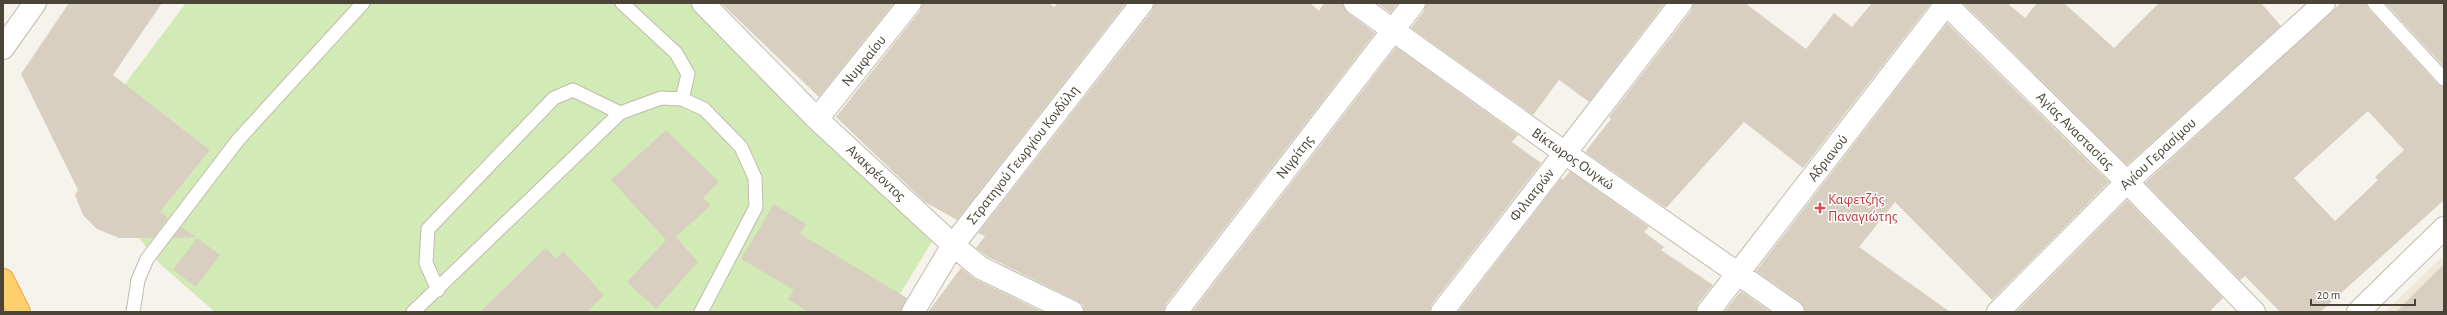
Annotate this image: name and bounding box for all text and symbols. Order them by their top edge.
street label: Νυμφαίου [839,33,889,89]
street label: Στρατηγού Γεωργίου Κονδύλη [964,83,1082,227]
street label: Αγίας Αναστασίας [2033,89,2117,173]
street label: Αγίου Γερασίμου [2117,115,2199,193]
street label: Βίκτωρος Ουγκώ [1529,125,1617,193]
street label: Νιγρίτης [1274,132,1317,182]
street label: Αδριανού [1805,132,1851,184]
street label: Ανακρέοντος [843,142,909,204]
street label: Φιλιατρών [1507,166,1557,224]
place label: Καφετζής Παναγιώτης [1828,192,1898,224]
marker: Καφετζής Παναγιώτης [1815,203,1825,213]
scale bar [2311,281,2415,307]
text: 20 m [2317,289,2340,301]

